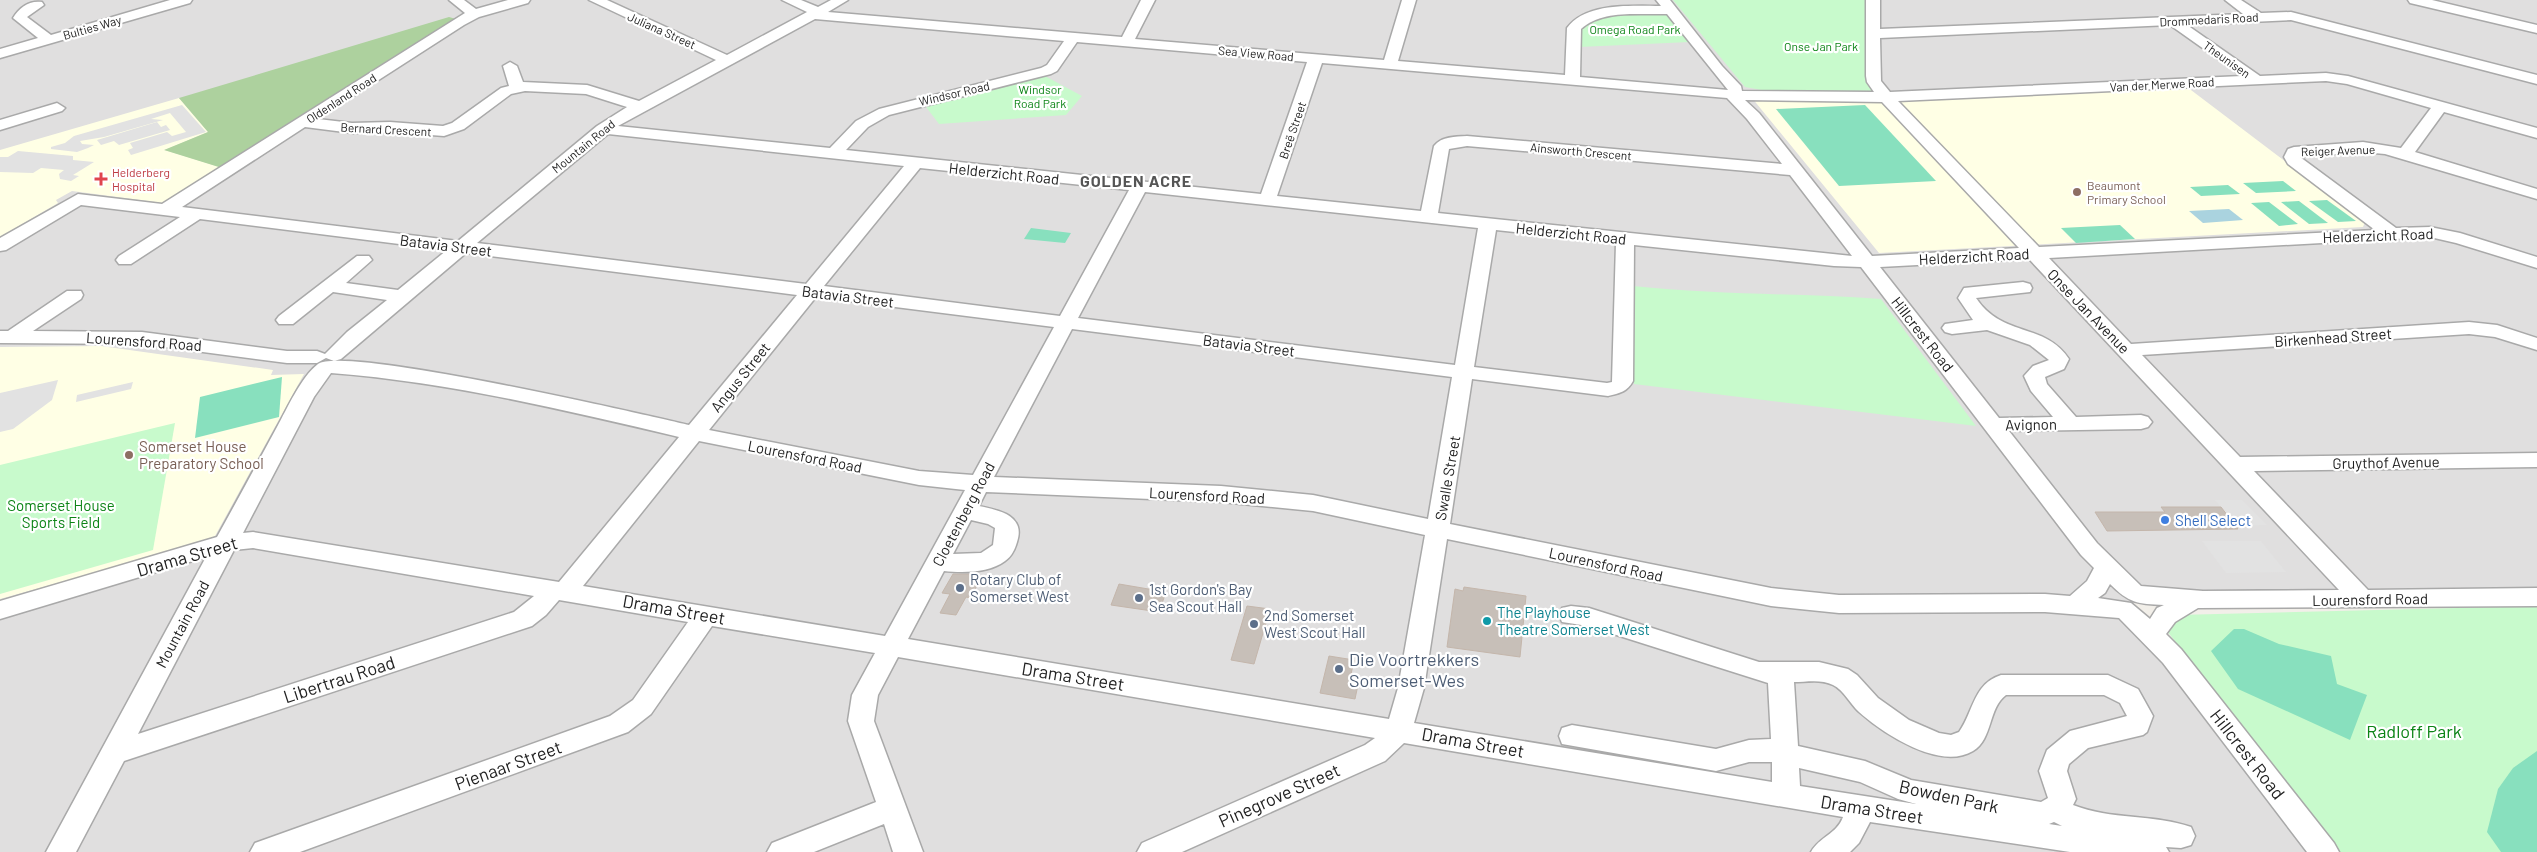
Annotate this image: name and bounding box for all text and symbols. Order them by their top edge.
street label: Juliana Street [626,9,698,51]
street label: Drommedaris Road [2159,9,2259,29]
street label: Bulties Way [61,12,123,42]
park label: Omega Road Park [1589,22,1681,36]
street label: Theunisen [2201,38,2253,80]
park label: Onse Jan Park [1784,39,1858,53]
street label: Sea View Road [1218,43,1294,63]
street label: Oldenland Road [303,70,379,126]
street label: Van der Merwe Road [2109,74,2215,94]
street label: Windsor Road [917,78,991,108]
park label: Windsor Road Park [1014,82,1066,110]
street label: Breë Street [1276,99,1308,161]
street label: Mountain Road [549,116,617,176]
street label: Bernard Crescent [340,120,432,138]
street label: Ainsworth Crescent [1530,140,1632,162]
street label: Reiger Avenue [2301,142,2375,158]
street label: Helderzicht Road [948,158,1060,188]
place label: Helderberg Hospital [112,165,170,193]
district label: GOLDEN ACRE [1080,171,1192,190]
marker: Helderberg Hospital [94,172,108,186]
place label: Beaumont Primary School [2087,178,2166,206]
marker: Beaumont Primary School [2071,186,2083,198]
street label: Helderzicht Road [1515,218,1627,248]
street label: Helderzicht Road [2322,224,2434,246]
street label: Batavia Street [399,230,493,260]
street label: Helderzicht Road [1918,244,2030,268]
street label: Onse Jan Avenue [2044,265,2134,357]
street label: Batavia Street [801,281,895,311]
street label: Hillcrest Road [1888,293,1958,375]
street label: Birkenhead Street [2274,324,2392,350]
street label: Lourensford Road [86,328,202,354]
street label: Batavia Street [1202,330,1296,360]
street label: Angus Street [706,339,774,415]
street label: Avignon [2005,415,2057,433]
street label: Swalle Street [1431,434,1463,522]
street label: Lourensford Road [746,436,864,476]
place label: Somerset House Preparatory School [139,437,264,472]
marker: Somerset House Preparatory School [123,449,135,461]
street label: Gruythof Avenue [2332,452,2440,472]
street label: Cloetenberg Road [928,459,998,569]
street label: Lourensford Road [1149,483,1265,507]
park label: Somerset House Sports Field [7,496,115,531]
place label: Shell Select [2175,511,2251,529]
marker: Shell Select [2159,514,2171,526]
street label: Drama Street [134,531,240,581]
street label: Lourensford Road [1547,543,1665,585]
place label: Rotary Club of Somerset West [970,570,1069,605]
street label: Mountain Road [151,577,213,671]
place label: 1st Gordon's Bay Sea Scout Hall [1149,580,1252,615]
marker: Rotary Club of Somerset West [954,582,966,594]
street label: Drama Street [621,589,727,629]
street label: Lourensford Road [2312,589,2428,609]
marker: 1st Gordon's Bay Sea Scout Hall [1133,592,1145,604]
place label: The Playhouse Theatre Somerset West [1497,603,1650,638]
place label: 2nd Somerset West Scout Hall [1264,606,1366,641]
marker: The Playhouse Theatre Somerset West [1481,615,1493,627]
marker: 2nd Somerset West Scout Hall [1248,618,1260,630]
place label: Die Voortrekkers Somerset-Wes [1349,648,1479,691]
street label: Libertrau Road [280,651,398,707]
street label: Drama Street [1020,657,1126,695]
marker: Die Voortrekkers Somerset-Wes [1333,663,1345,675]
street label: Hillcrest Road [2206,704,2290,804]
park label: Radloff Park [2366,720,2462,742]
street label: Drama Street [1420,722,1526,762]
street label: Pienaar Street [452,735,564,795]
street label: Pinegrove Street [1215,758,1343,832]
street label: Bowden Park [1897,775,2001,817]
street label: Drama Street [1819,790,1925,828]

